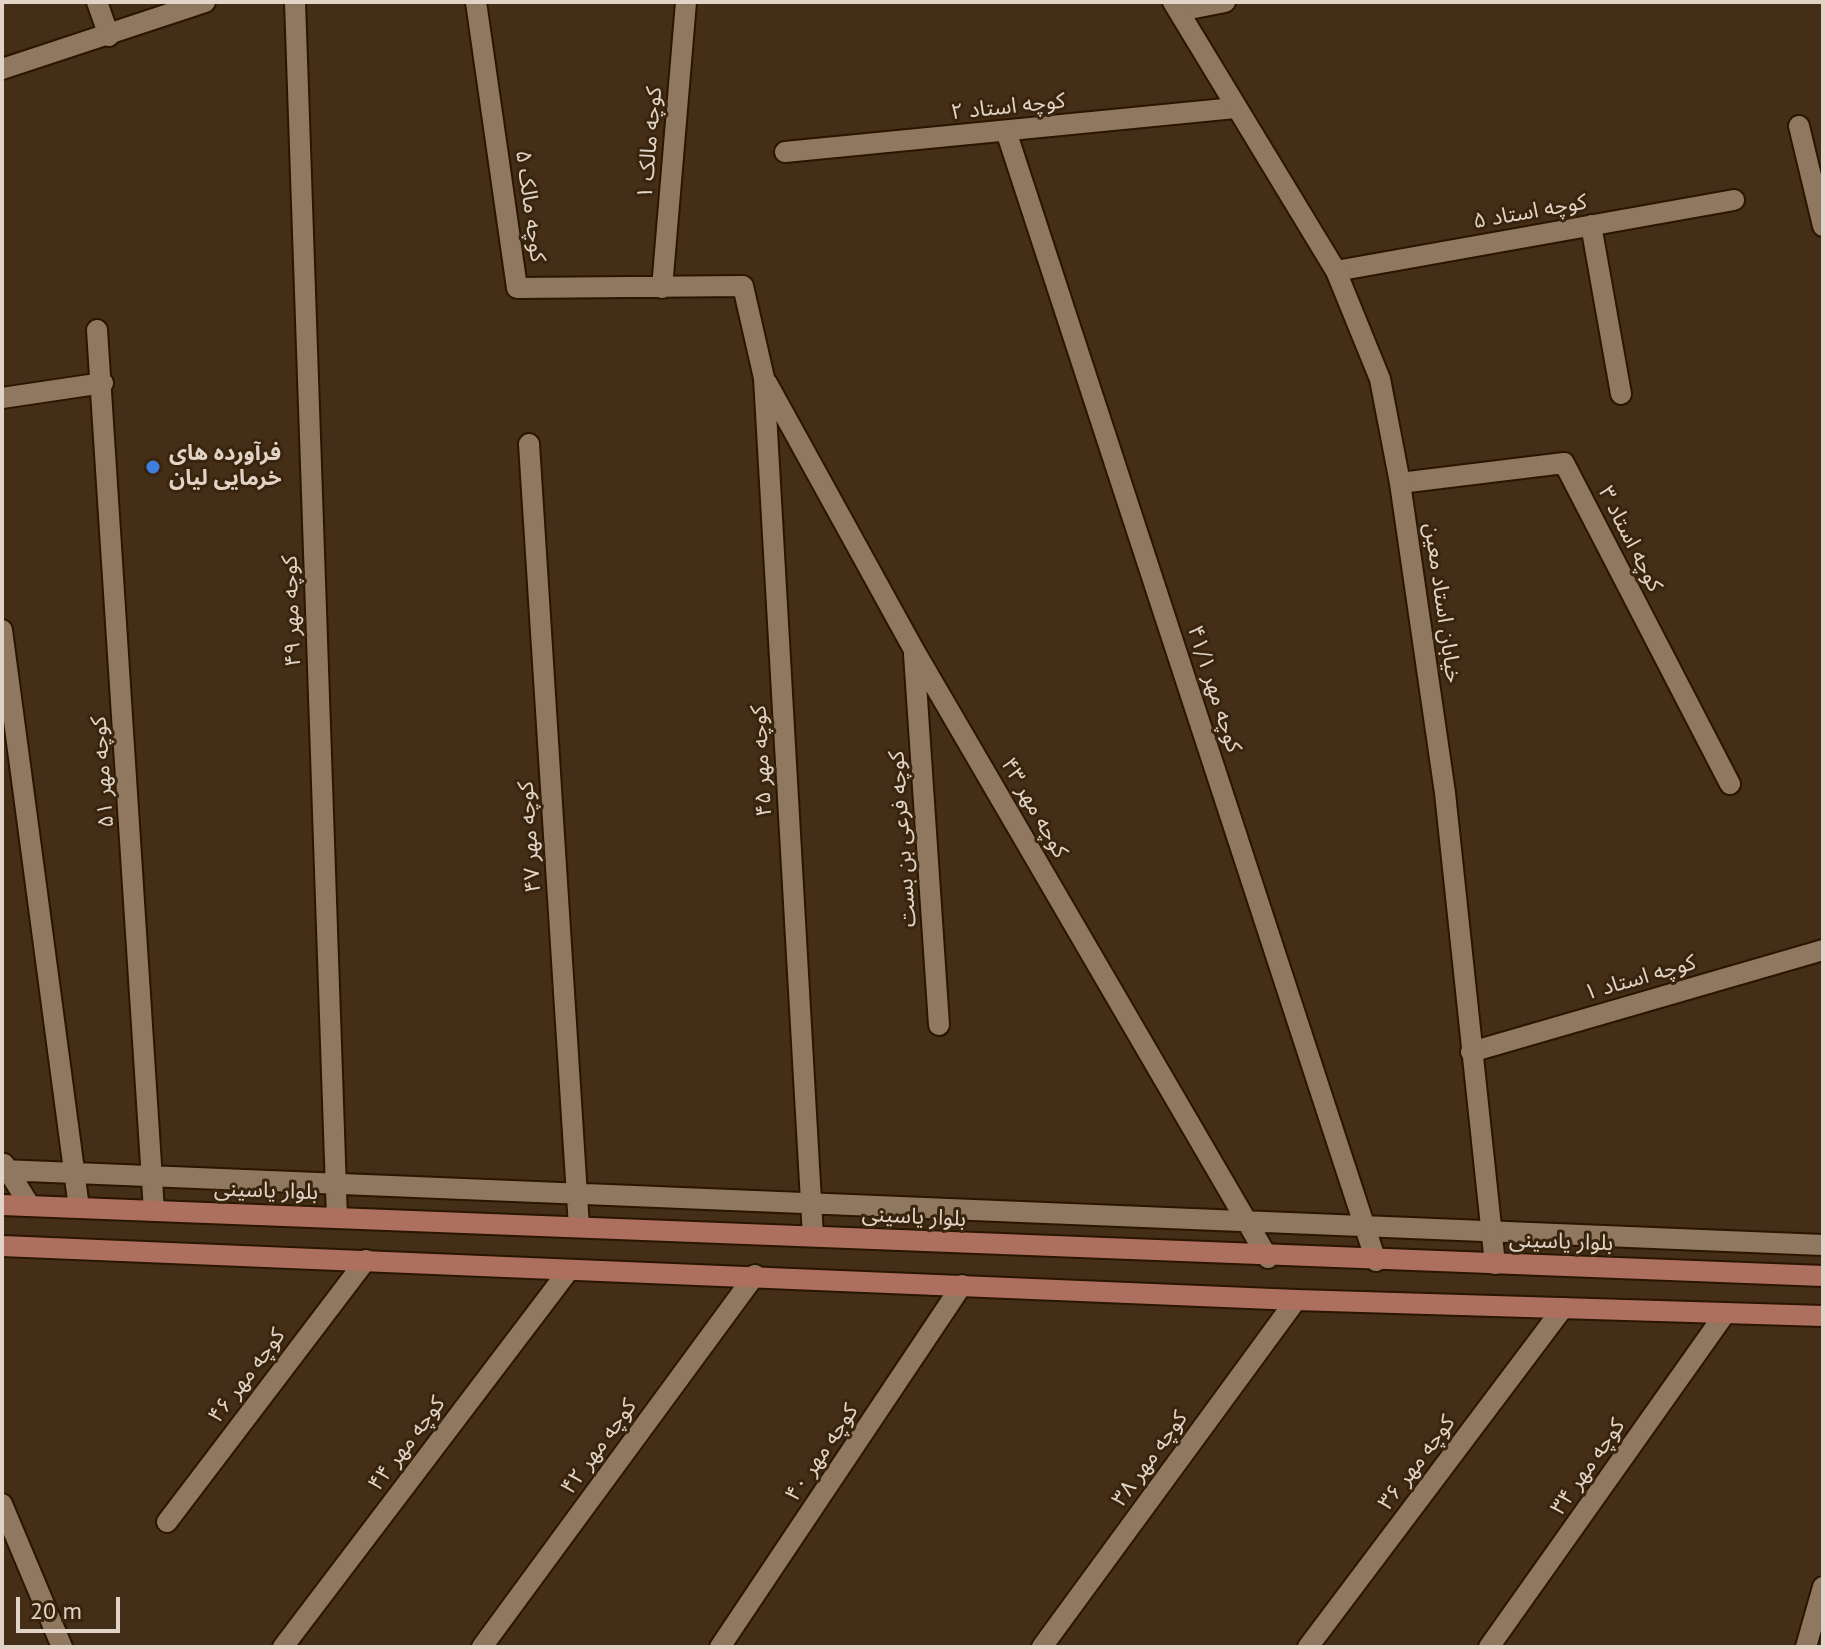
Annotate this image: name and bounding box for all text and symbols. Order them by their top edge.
street label: کوچه مالک ۱ [632,86,668,200]
street label: کوچه استاد ۲ [949,88,1067,126]
street label: کوچه مالک ۵ [509,148,551,264]
street label: کوچه استاد ۵ [1471,189,1589,235]
place label: فرآورده های خرمایی لیان [169,441,282,492]
marker: فرآورده های خرمایی لیان [144,458,162,476]
street label: کوچه استاد ۳ [1592,482,1668,596]
street label: خیابان استاد معین [1418,521,1466,685]
street label: کوچه مهر ۴۹ [277,555,307,667]
street label: کوچه مهر ۴۱/۱ [1181,622,1247,756]
street label: کوچه مهر ۴۵ [746,705,778,817]
street label: کوچه مهر ۵۱ [86,715,120,829]
street label: کوچه فرعی بن بست [884,750,922,928]
street label: کوچه مهر ۴۳ [995,753,1073,863]
street label: کوچه مهر ۴۷ [513,780,547,894]
street label: کوچه استاد ۱ [1581,949,1699,1007]
street label: بلوار یاسینی [213,1176,319,1206]
street label: بلوار یاسینی [861,1201,967,1233]
street label: بلوار یاسینی [1508,1227,1614,1257]
street label: کوچه مهر ۴۶ [203,1324,291,1428]
street label: کوچه مهر ۴۴ [363,1392,451,1496]
street label: کوچه مهر ۴۲ [556,1394,642,1500]
street label: کوچه مهر ۴۰ [780,1399,864,1507]
street label: کوچه مهر ۳۸ [1107,1406,1193,1512]
street label: کوچه مهر ۳۶ [1373,1411,1461,1515]
street label: کوچه مهر ۳۴ [1545,1414,1631,1520]
scale bar [20,1581,124,1631]
text: 20 m [30,1595,82,1626]

